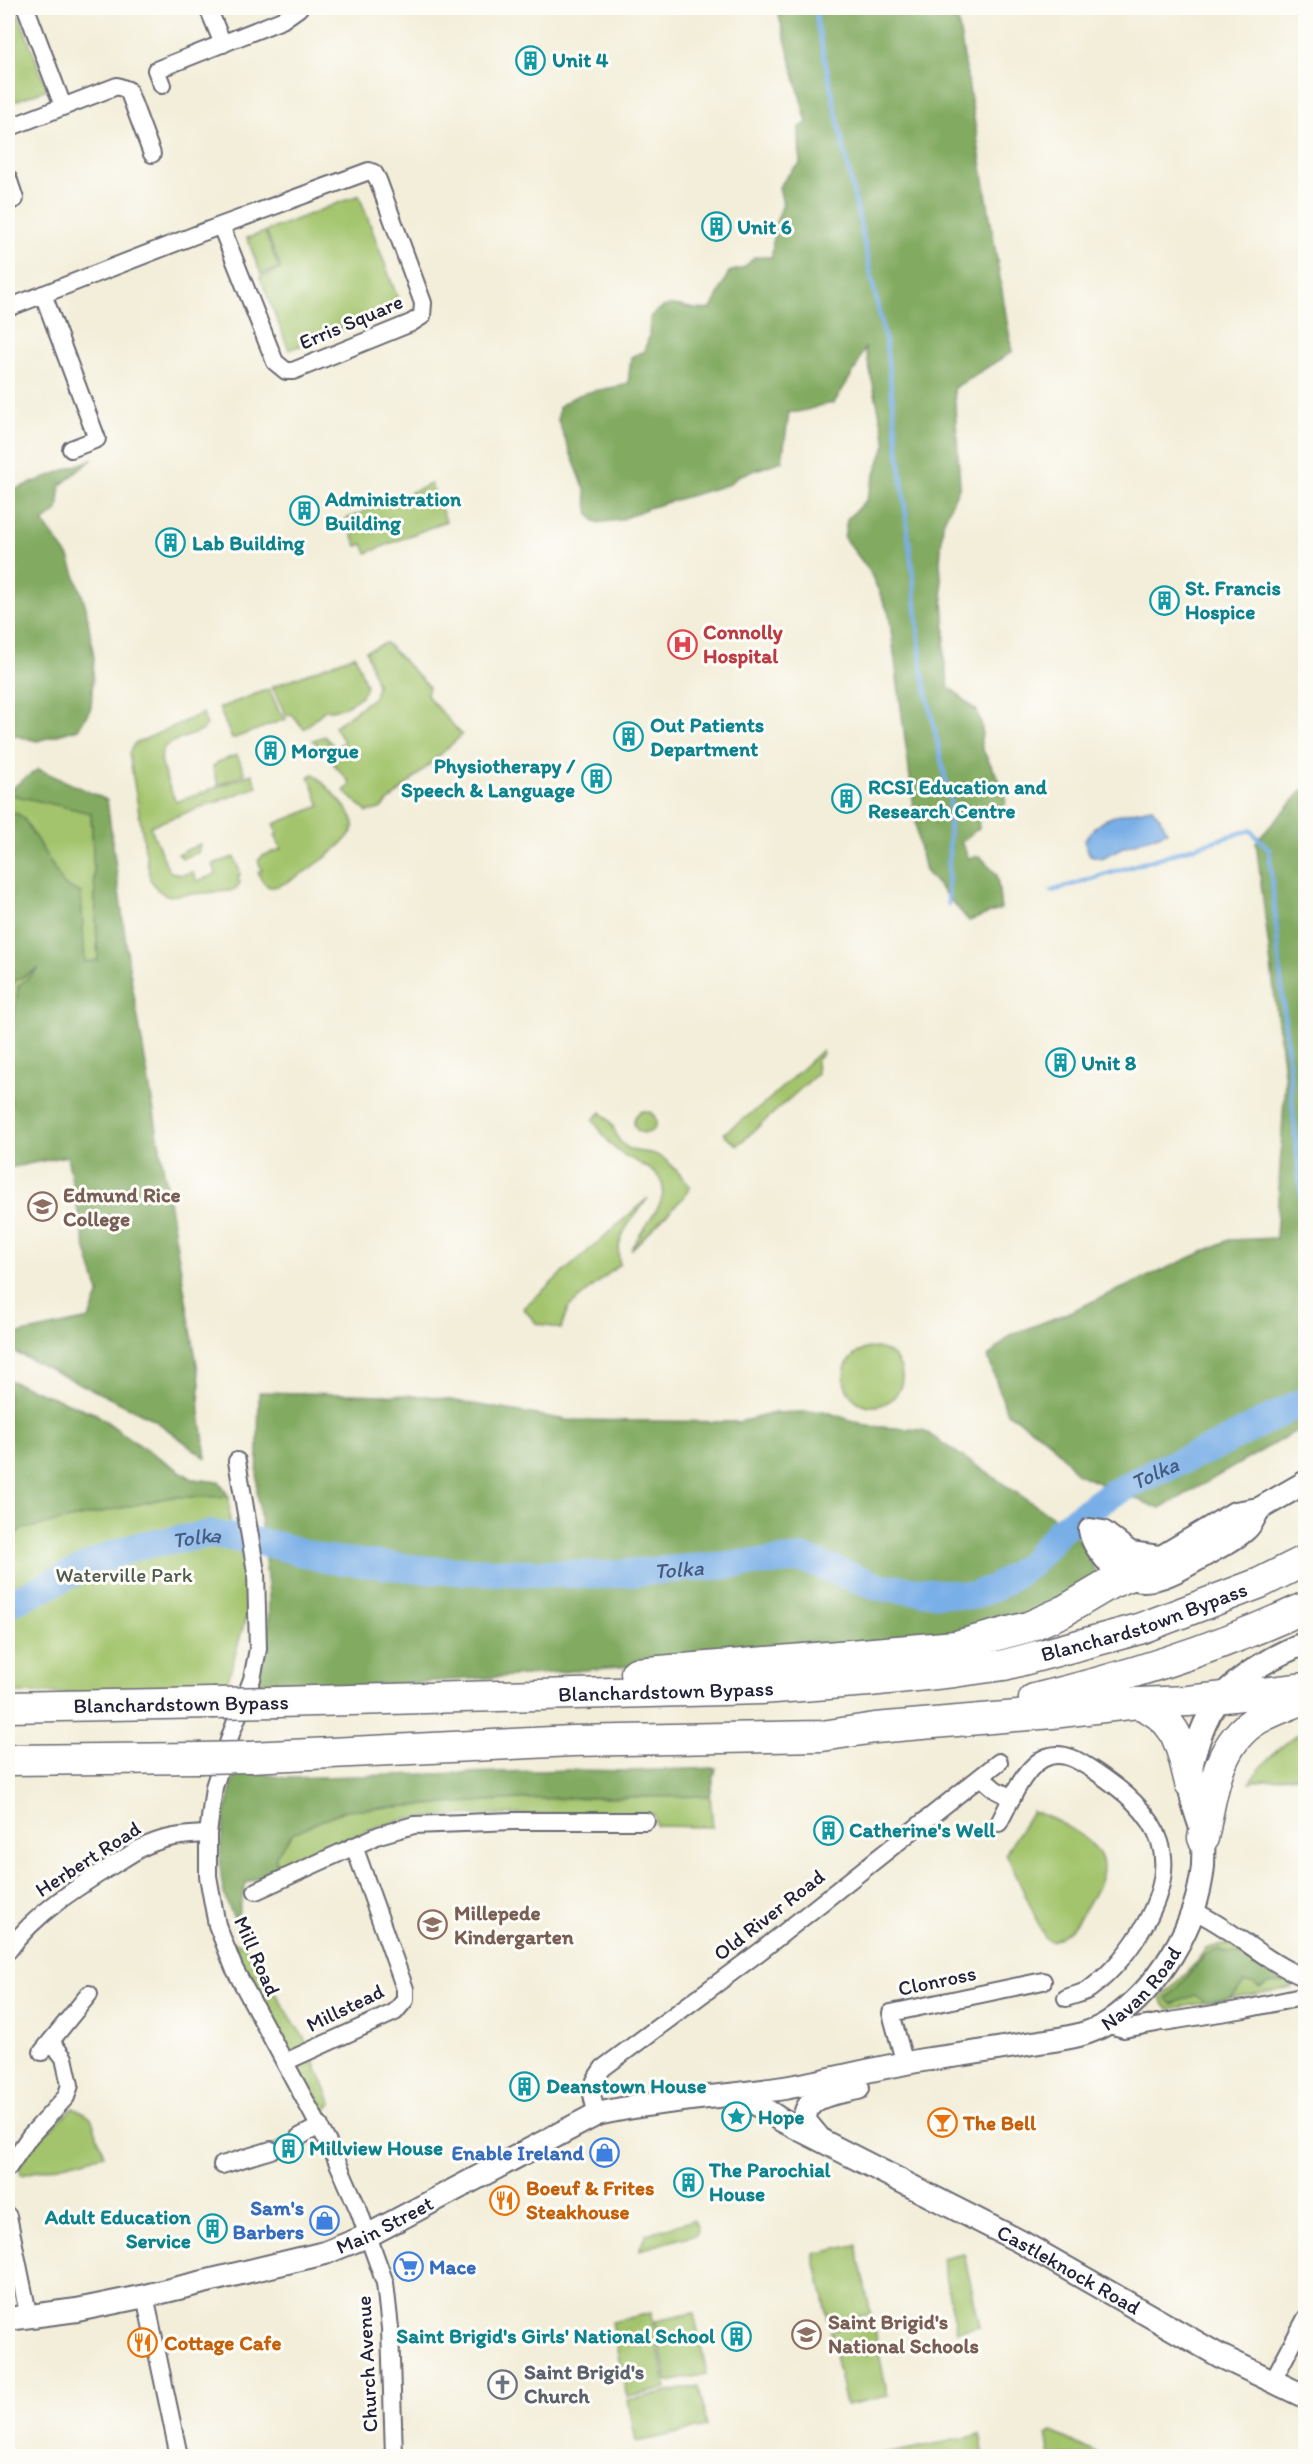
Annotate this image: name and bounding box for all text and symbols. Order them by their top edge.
building icon: Unit 4 [515,44,547,76]
place label: Unit 4 [552,47,609,72]
building icon: Unit 6 [700,211,732,243]
place label: Unit 6 [737,214,792,239]
street label: Erris Square [295,289,406,355]
place label: Administration Building [324,486,462,536]
building icon: Administration Building [288,495,320,527]
building icon: Lab Building [155,527,187,559]
place label: Lab Building [192,530,305,556]
place label: St. Francis Hospice [1185,575,1281,625]
building icon: St. Francis Hospice [1148,584,1180,616]
place label: Connolly Hospital [703,619,783,669]
hospital icon: Connolly Hospital [666,628,698,660]
place label: Out Patients Department [650,712,764,762]
building icon: Out Patients Department [613,721,645,753]
building icon: Morgue [254,735,286,767]
place label: Morgue [291,738,359,764]
place label: Physiotherapy / Speech & Language [401,753,575,803]
building icon: Physiotherapy / Speech & Language [580,762,612,794]
place label: RCSI Education and Research Centre [868,774,1047,823]
building icon: RCSI Education and Research Centre [831,783,863,815]
building icon: Unit 8 [1044,1047,1076,1079]
place label: Unit 8 [1081,1050,1137,1075]
place label: Edmund Rice College [63,1182,181,1232]
school or university icon: Edmund Rice College [26,1191,58,1223]
water label: Tolka [1126,1450,1184,1496]
water label: Tolka [170,1521,225,1554]
water label: Tolka [653,1554,706,1585]
park label: Waterville Park [55,1562,193,1587]
street label: Blanchardstown Bypass [1038,1576,1250,1667]
street label: Blanchardstown Bypass [558,1675,774,1706]
street label: Blanchardstown Bypass [73,1689,289,1718]
building icon: Catherine's Well [812,1814,844,1846]
street label: Herbert Road [30,1815,145,1902]
place label: Catherine's Well [849,1817,996,1842]
street label: Old River Road [708,1864,829,1966]
place label: Millepede Kindergarten [454,1900,574,1950]
school or university icon: Millepede Kindergarten [417,1909,449,1941]
street label: Mill Road [229,1912,286,2000]
street label: Navan Road [1096,1941,1187,2036]
street label: Clonross [896,1960,978,2001]
street label: Millstead [302,1978,388,2037]
building icon: Deanstown House [509,2070,541,2102]
place label: Deanstown House [546,2073,707,2098]
place icon: Hope [721,2101,753,2133]
place label: Hope [758,2104,804,2130]
bar icon: The Bell [926,2107,958,2139]
place label: The Bell [962,2110,1037,2135]
building icon: Millview House [272,2132,304,2164]
place label: Millview House [309,2135,443,2160]
shop icon: Enable Ireland [589,2137,621,2169]
place label: Enable Ireland [451,2140,584,2165]
place label: The Parochial House [708,2157,832,2206]
building icon: The Parochial House [672,2166,704,2198]
place label: Boeuf & Frites Steakhouse [526,2175,654,2224]
restaurant icon: Boeuf & Frites Steakhouse [489,2184,521,2216]
street label: Main Street [332,2190,438,2259]
place label: Sam's Barbers [233,2195,304,2244]
place label: Adult Education Service [44,2204,191,2253]
shop icon: Sam's Barbers [309,2204,341,2236]
building icon: Adult Education Service [196,2213,228,2245]
street label: Castleknock Road [993,2219,1145,2320]
supermarket icon: Mace [392,2251,424,2283]
place label: Mace [429,2254,476,2279]
street label: Church Avenue [350,2295,383,2433]
place label: Saint Brigid's National Schools [828,2309,979,2358]
school or university icon: Saint Brigid's National Schools [791,2318,823,2350]
building icon: Saint Brigid's Girls' National School [720,2320,752,2352]
place label: Saint Brigid's Girls' National School [396,2323,716,2349]
restaurant icon: Cottage Cafe [127,2327,159,2359]
place label: Cottage Cafe [164,2330,282,2356]
place label: Saint Brigid's Church [524,2359,644,2408]
church icon: Saint Brigid's Church [487,2368,519,2400]

